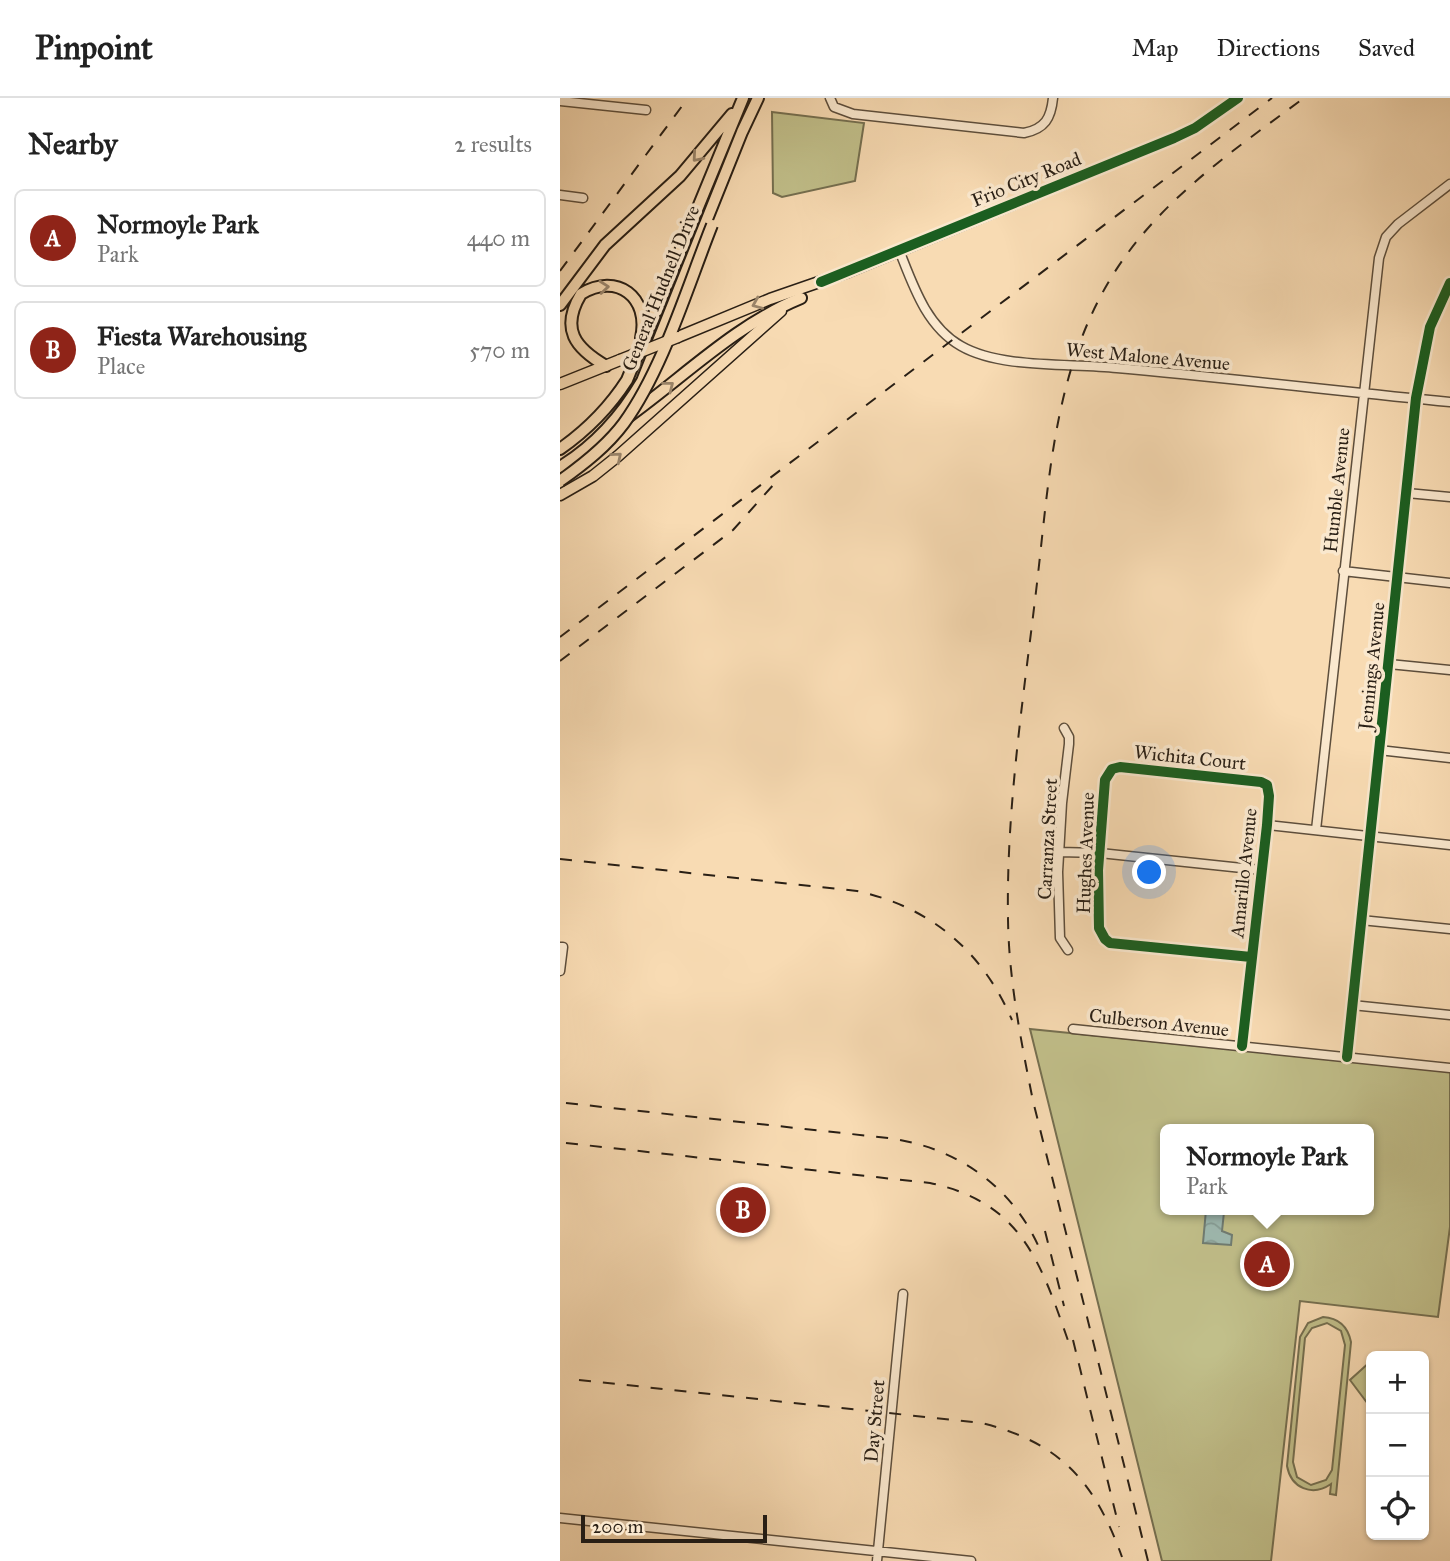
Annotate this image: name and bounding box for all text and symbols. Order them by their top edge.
text: Pinpoint [35,28,153,68]
text: Map [1132,33,1179,63]
text: Directions [1217,33,1320,63]
text: Saved [1358,33,1415,63]
text: Nearby [28,126,118,162]
text: 2 results [454,130,532,158]
street label: Frio City Road [968,147,1085,212]
one-way arrow [693,149,705,162]
street label: General Hudnell Drive [617,202,704,374]
text: Normoyle Park [97,208,259,240]
text: A [45,224,61,252]
text: 440 m [467,224,530,252]
text: Park [97,240,139,268]
one-way arrow [599,280,610,295]
one-way arrow [752,296,764,310]
text: Fiesta Warehousing [97,320,306,352]
text: B [45,336,61,364]
text: 570 m [469,336,530,364]
street label: West Malone Avenue [1065,338,1231,375]
text: Place [97,352,145,380]
one-way arrow [661,381,674,394]
street label: Humble Avenue [1319,426,1355,554]
one-way arrow [608,453,621,465]
street label: Jennings Avenue [1353,601,1391,733]
street label: Wichita Court [1133,740,1247,775]
street label: Carranza Street [1033,777,1062,900]
street label: Hughes Avenue [1072,792,1100,914]
street label: Amarillo Avenue [1225,807,1262,940]
your location [1132,855,1166,889]
street label: Culberson Avenue [1088,1004,1230,1041]
popup [1160,1124,1374,1215]
text: Normoyle Park [1186,1140,1348,1172]
text: Park [1186,1172,1228,1200]
pin: B [720,1184,766,1236]
pin: A [1244,1238,1290,1290]
map controls [1366,1351,1429,1540]
button: + [1366,1351,1429,1414]
street label: Day Street [859,1378,890,1463]
button: − [1366,1414,1429,1477]
button: locate [1366,1477,1429,1540]
scale bar [581,1512,766,1544]
text: 200 m [592,1515,644,1538]

